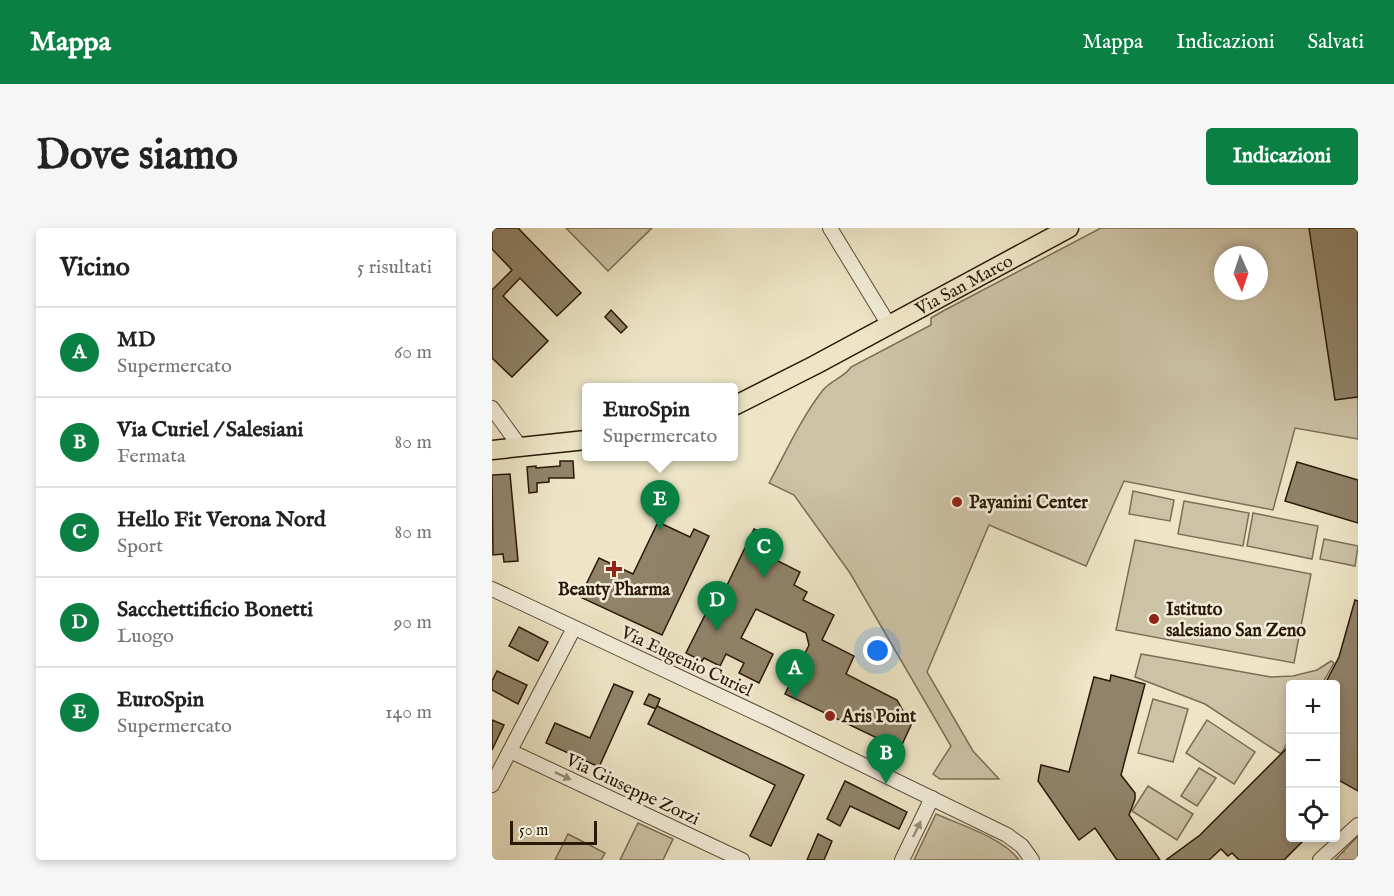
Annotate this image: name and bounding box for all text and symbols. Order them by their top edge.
text: Mappa [30,25,111,60]
text: Mappa [1083,29,1143,56]
text: Indicazioni [1176,29,1275,56]
text: Salvati [1308,29,1364,56]
button: Indicazioni [1206,128,1358,185]
text: Dove siamo [36,130,238,183]
north arrow [1214,246,1268,300]
street label: Via San Marco [911,250,1018,322]
text: Vicino [60,251,130,284]
text: 5 risultati [357,255,432,280]
text: MD [117,326,155,354]
text: A [73,340,86,365]
text: 60 m [394,340,432,365]
text: Supermercato [117,354,232,379]
popup [582,383,738,461]
text: EuroSpin [603,396,690,424]
text: Via Curiel / Salesiani [117,416,303,444]
text: Supermercato [603,424,717,449]
text: B [73,430,86,455]
text: 80 m [395,430,432,455]
text: Fermata [117,444,186,469]
pin: E [640,480,680,530]
place label: Payanini Center [969,492,1088,515]
marker: Payanini Center [950,495,964,509]
text: Hello Fit Verona Nord [117,506,326,534]
text: C [72,520,87,545]
text: 80 m [395,520,432,545]
pin: C [744,528,784,578]
text: Sport [117,534,163,559]
marker: Beauty Pharma [607,562,621,576]
place label: Beauty Pharma [558,579,671,602]
pin: D [698,582,736,631]
text: Sacchettificio Bonetti [117,596,313,624]
place label: Istituto salesiano San Zeno [1166,599,1306,643]
text: D [71,610,88,635]
text: 90 m [394,610,432,635]
marker: Istituto salesiano San Zeno [1147,612,1161,626]
street label: Via Eugenio Curiel [616,621,756,703]
text: Luogo [117,624,174,649]
your location [863,636,892,665]
pin: A [776,650,814,699]
map controls [1286,680,1340,842]
button: + [1286,680,1340,734]
text: EuroSpin [117,686,204,714]
text: E [73,700,86,725]
text: 140 m [385,700,432,725]
place label: Aris Point [841,706,917,729]
marker: Aris Point [823,709,837,723]
text: Supermercato [117,714,232,739]
pin: B [866,734,906,784]
button: − [1286,734,1340,788]
street label: Via Giuseppe Zorzi [561,749,703,831]
one-way arrow [554,771,571,780]
button: locate [1286,788,1340,842]
scale bar [510,818,597,846]
one-way arrow [912,820,921,837]
text: 50 m [519,821,548,841]

